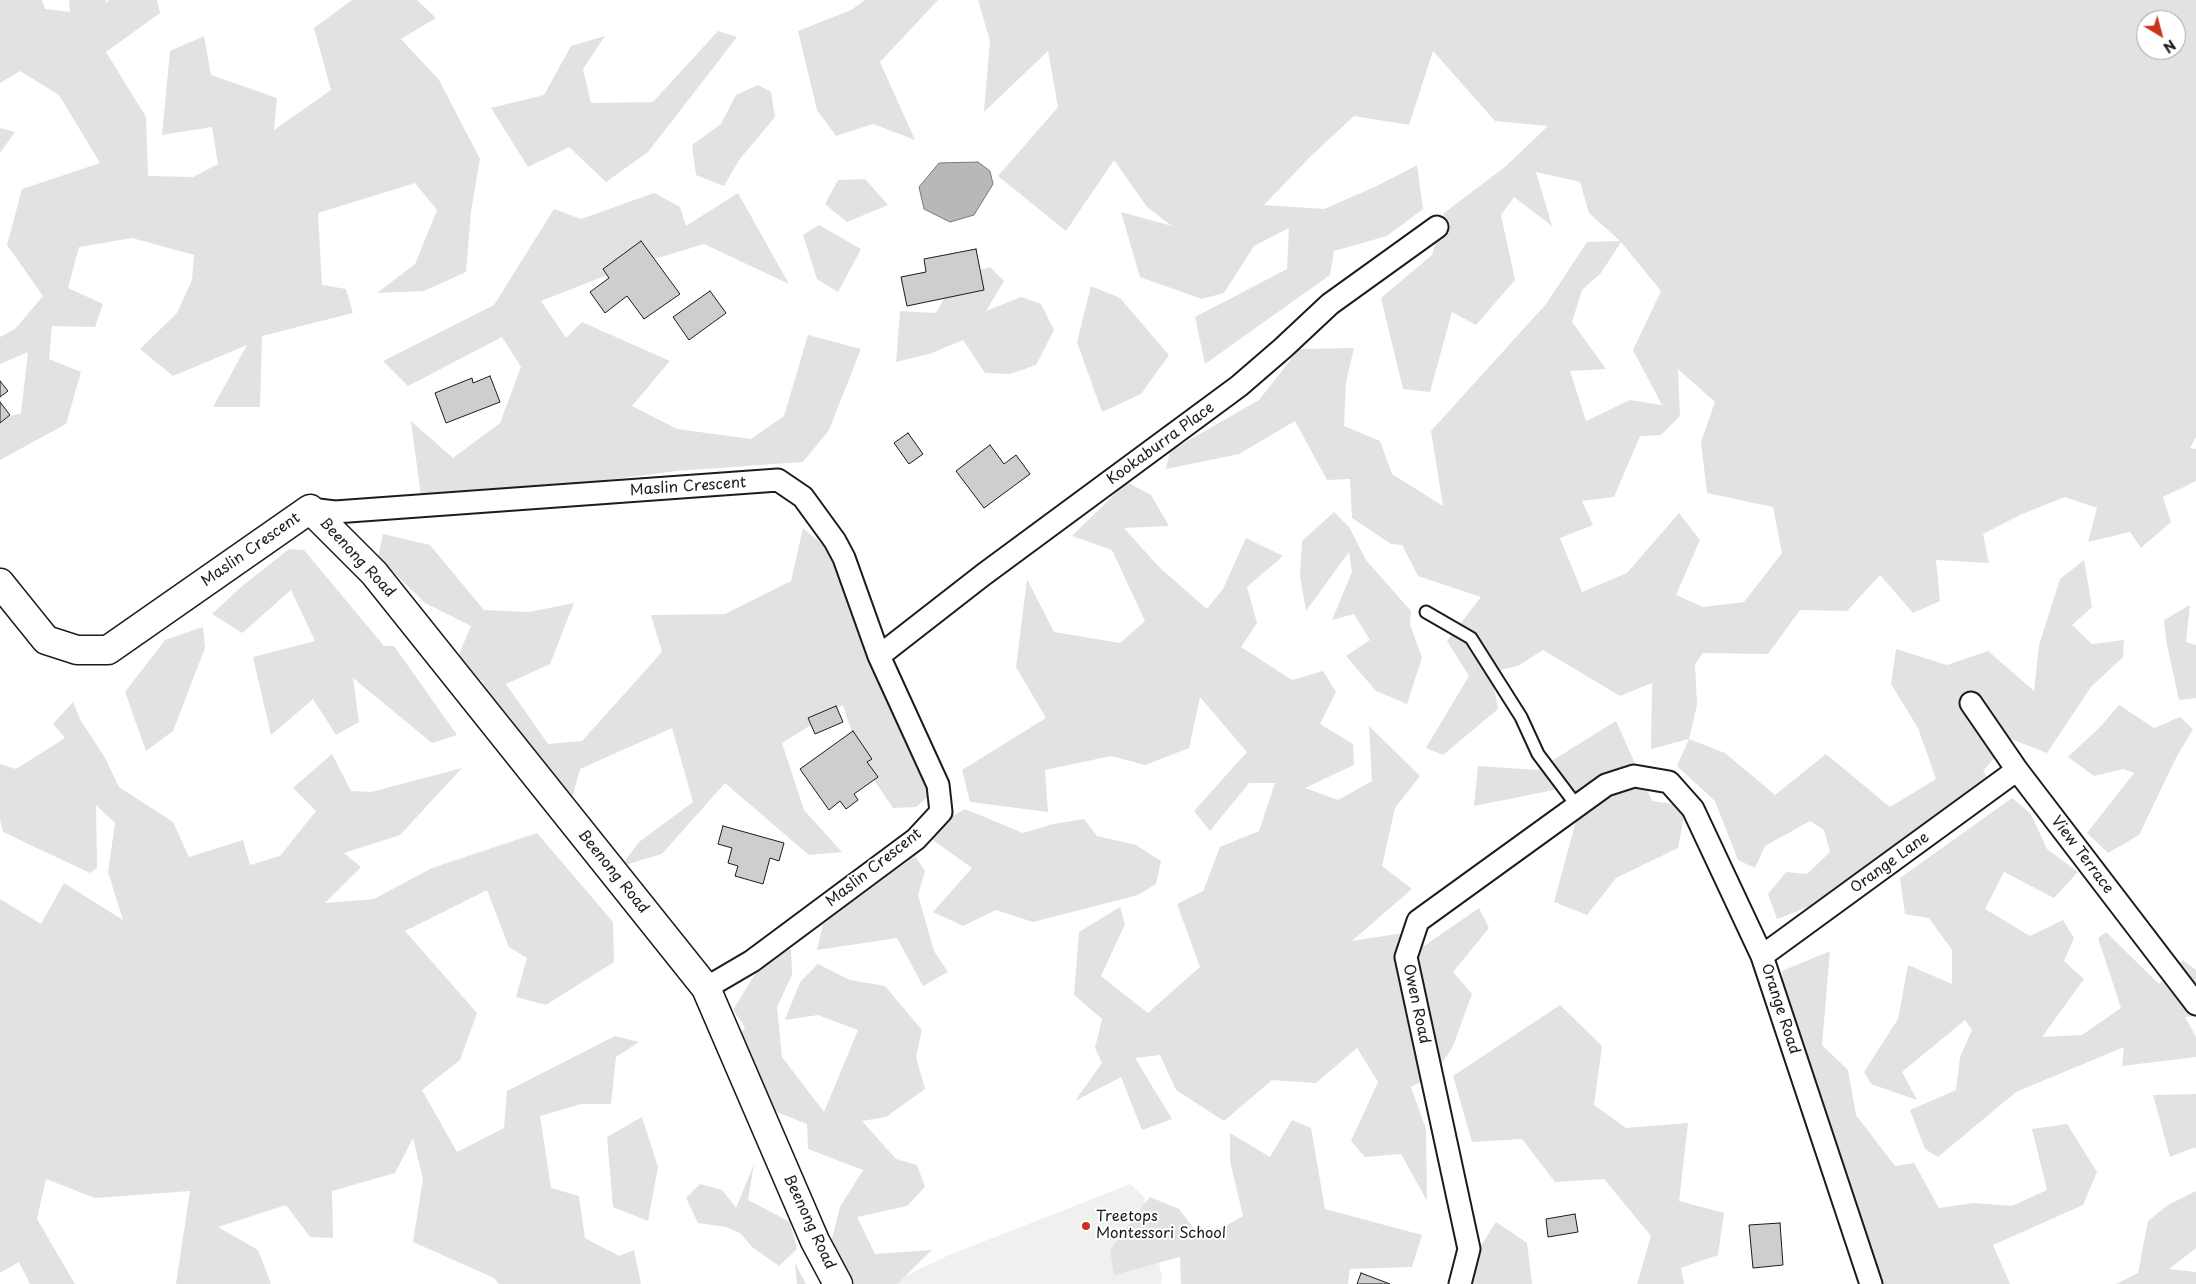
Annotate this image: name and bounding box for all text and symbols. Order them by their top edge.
north arrow [2136,10,2186,60]
text: N [2159,35,2180,58]
street label: Kookaburra Place [1104,399,1218,489]
street label: Maslin Crescent [629,474,747,500]
street label: Maslin Crescent [198,509,304,591]
street label: Beenong Road [315,514,399,602]
street label: View Terrace [2047,813,2117,897]
street label: Maslin Crescent [823,825,925,911]
street label: Beenong Road [574,827,652,917]
street label: Orange Lane [1847,828,1933,898]
street label: Orange Road [1757,961,1803,1057]
street label: Owen Road [1399,962,1433,1046]
street label: Beenong Road [779,1172,839,1272]
place label: Treetops Montessori School [1096,1208,1226,1243]
marker: Treetops Montessori School [1080,1220,1092,1232]

